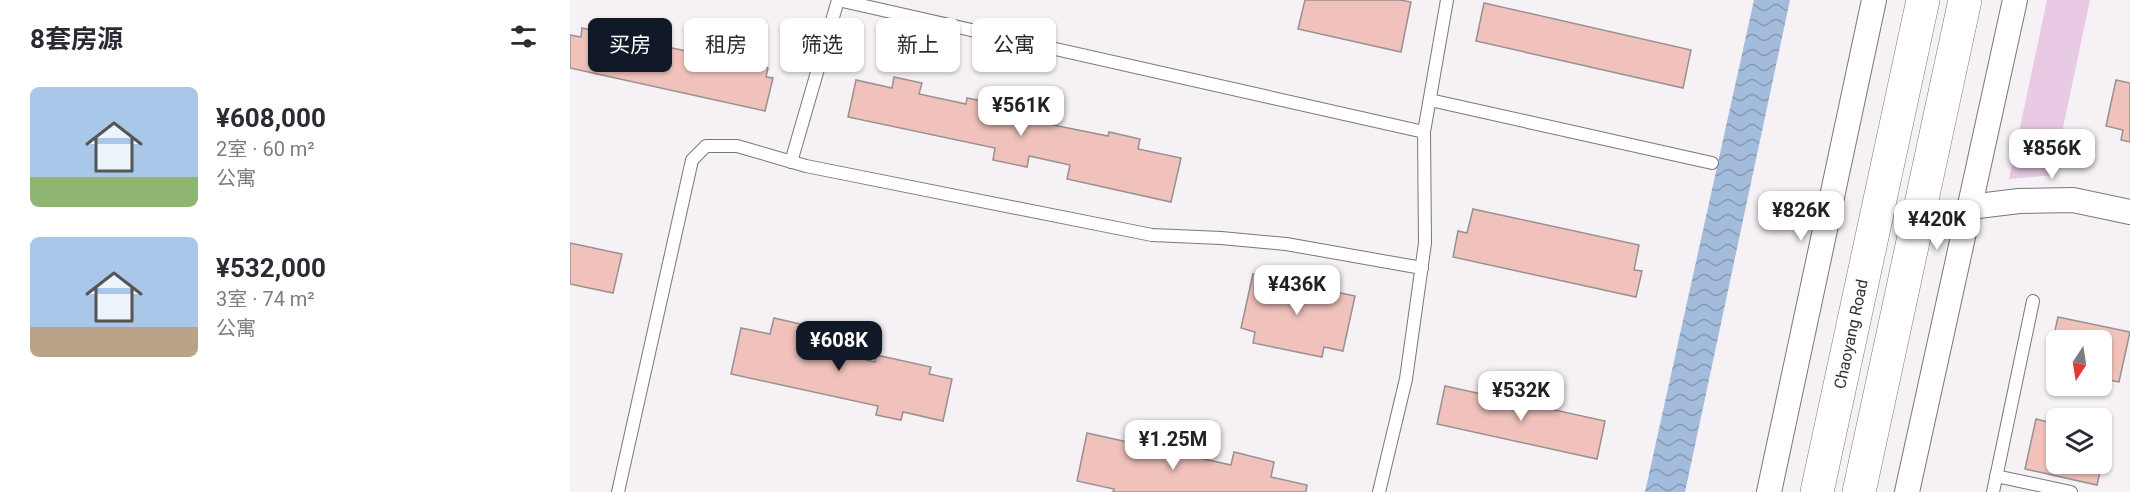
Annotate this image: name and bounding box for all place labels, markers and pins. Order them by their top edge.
pin: ¥561K [979,86,1063,137]
pin: ¥856K [2010,129,2094,180]
pin: ¥826K [1759,191,1843,242]
pin: ¥420K [1895,200,1979,251]
pin: ¥436K [1255,265,1339,316]
pin: ¥608K [797,321,881,372]
pin: ¥532K [1479,371,1563,422]
pin: ¥1.25M [1124,420,1222,471]

